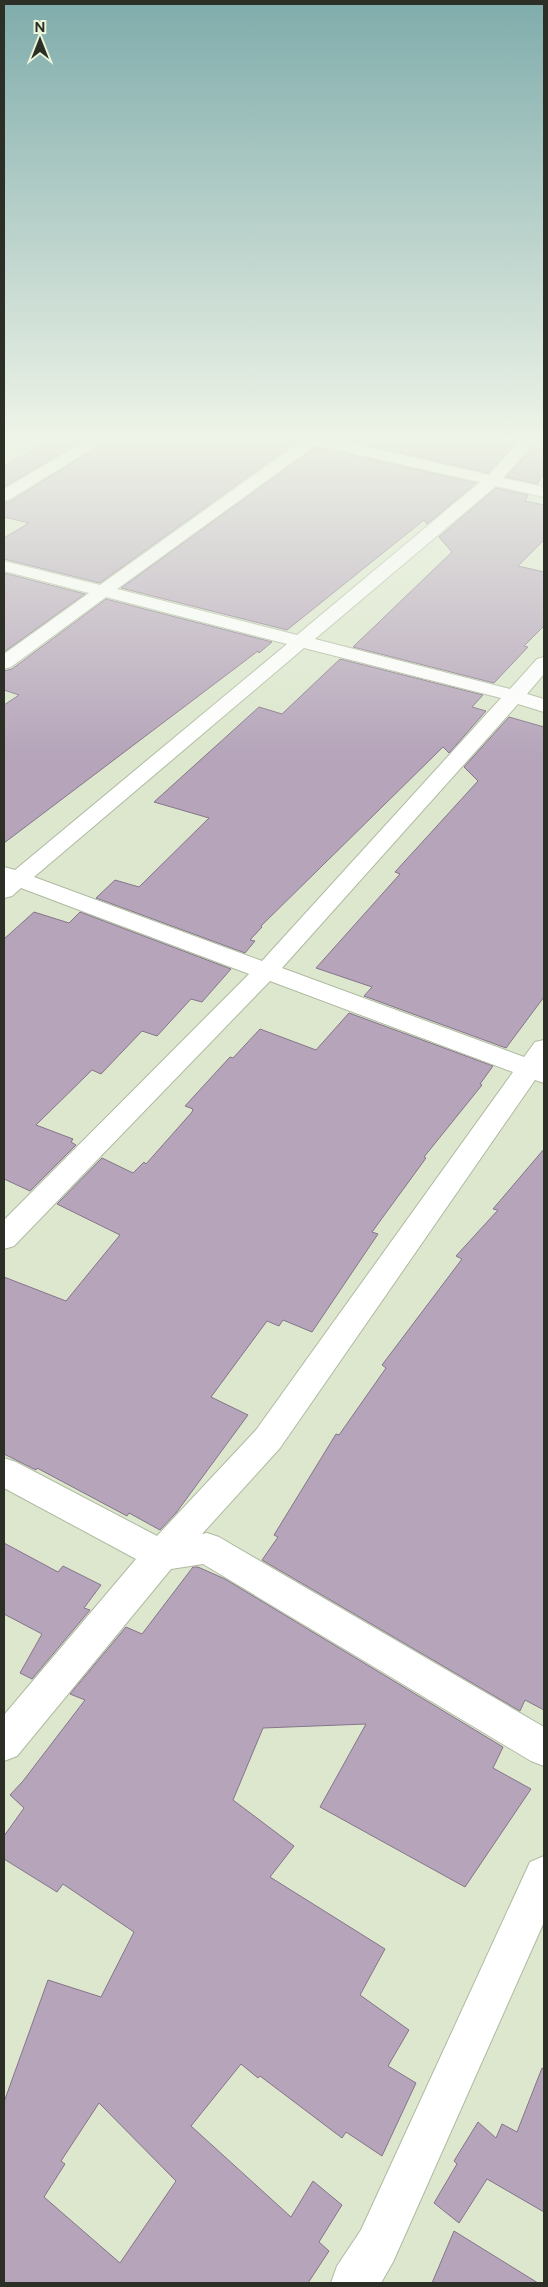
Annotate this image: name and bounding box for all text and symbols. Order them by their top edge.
north arrow [15,15,65,65]
text: N [35,19,45,36]

